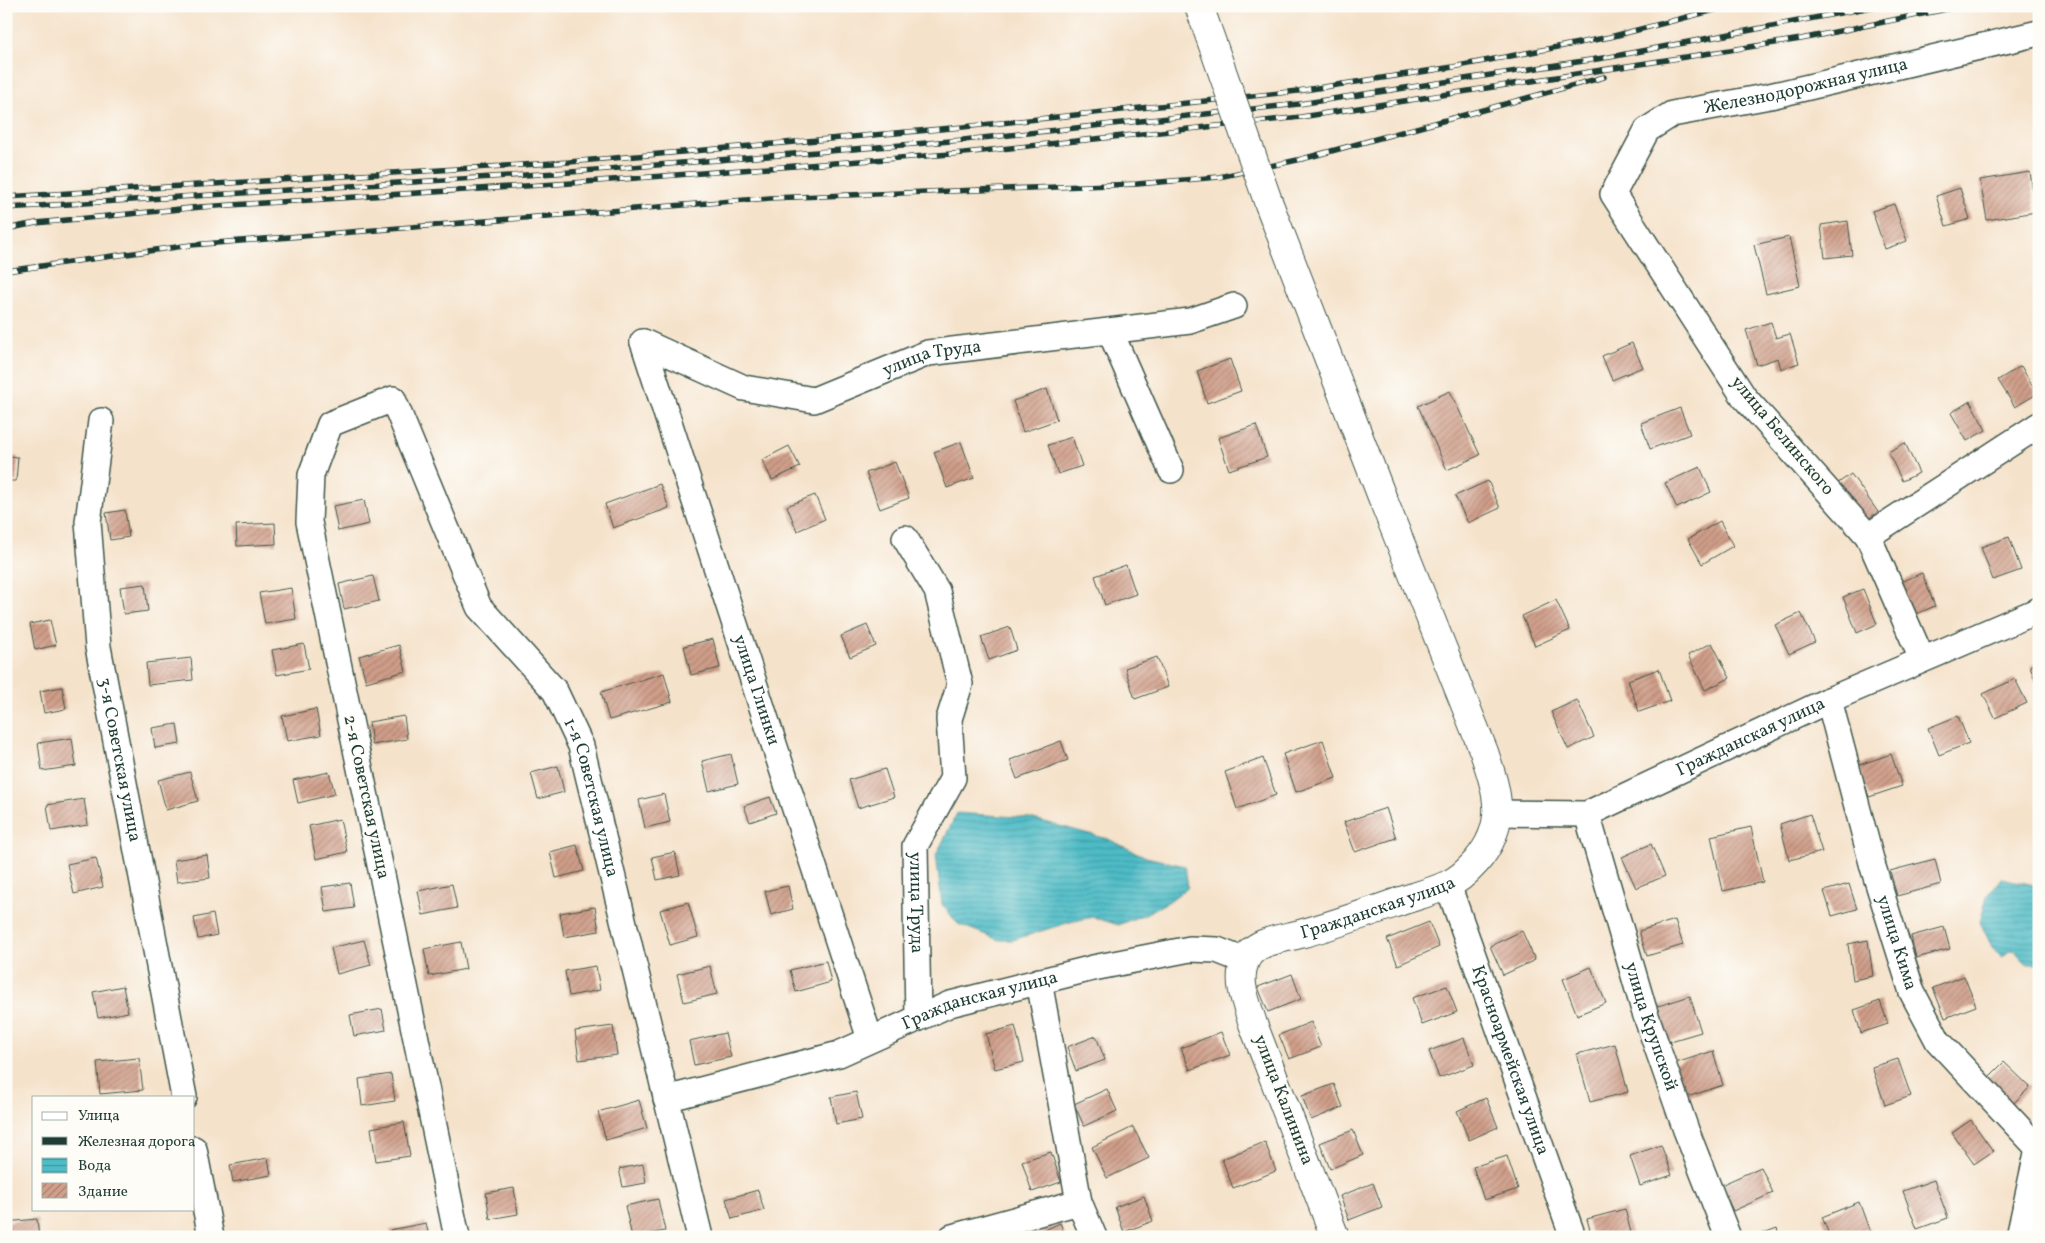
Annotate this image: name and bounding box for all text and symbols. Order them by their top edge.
street label: Железнодорожная улица [1702,52,1910,120]
street label: улица Труда [879,334,983,383]
street label: улица Белинского [1724,371,1840,501]
street label: улица Глинки [727,632,786,748]
street label: 3-я Советская улица [92,675,147,844]
street label: Гражданская улица [1672,691,1829,783]
street label: 2-я Советская улица [336,713,396,881]
street label: 1-я Советская улица [557,714,625,880]
street label: улица Труда [903,852,929,954]
street label: Гражданская улица [1298,870,1460,946]
street label: улица Кима [1870,892,1923,993]
street label: улица Крупской [1618,959,1684,1094]
street label: Красноармейская улица [1465,962,1555,1159]
street label: Гражданская улица [898,965,1060,1037]
street label: улица Калинина [1247,1031,1319,1169]
legend [32,1096,195,1210]
text: Улица [78,1106,120,1127]
text: Железная дорога [78,1132,195,1153]
text: Вода [78,1156,111,1177]
text: Здание [78,1182,128,1203]

